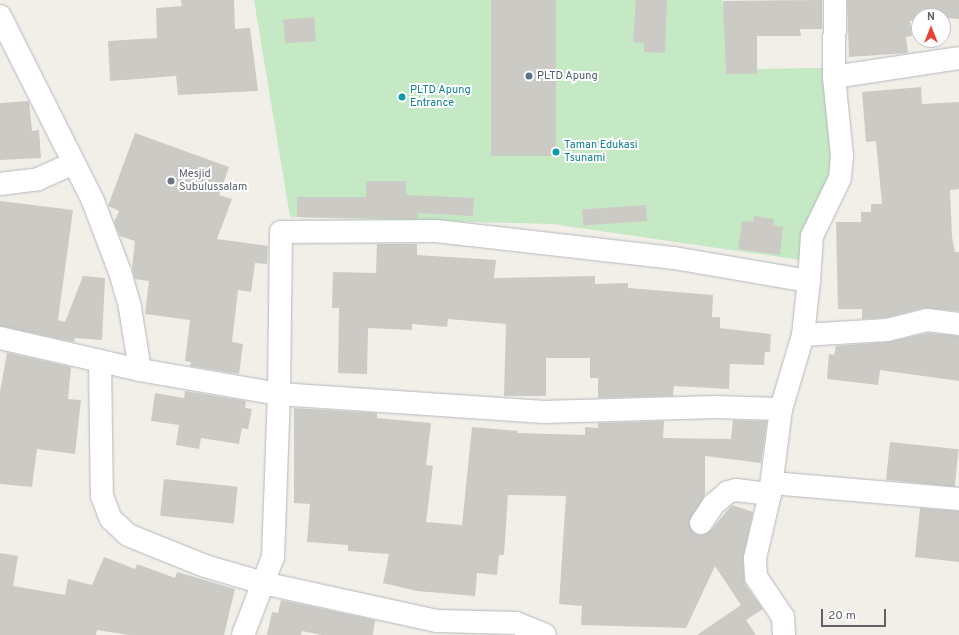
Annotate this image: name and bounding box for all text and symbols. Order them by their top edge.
north arrow [911,8,951,48]
text: N [927,10,935,24]
place label: PLTD Apung [537,69,598,83]
marker: PLTD Apung [524,71,534,81]
place label: PLTD Apung Entrance [410,84,471,110]
marker: PLTD Apung Entrance [397,92,407,102]
place label: Taman Edukasi Tsunami [564,139,638,165]
marker: Taman Edukasi Tsunami [551,147,561,157]
place label: Mesjid Subulussalam [179,168,247,194]
marker: Mesjid Subulussalam [166,176,176,186]
scale bar [823,601,888,627]
text: 20 m [828,608,856,624]

